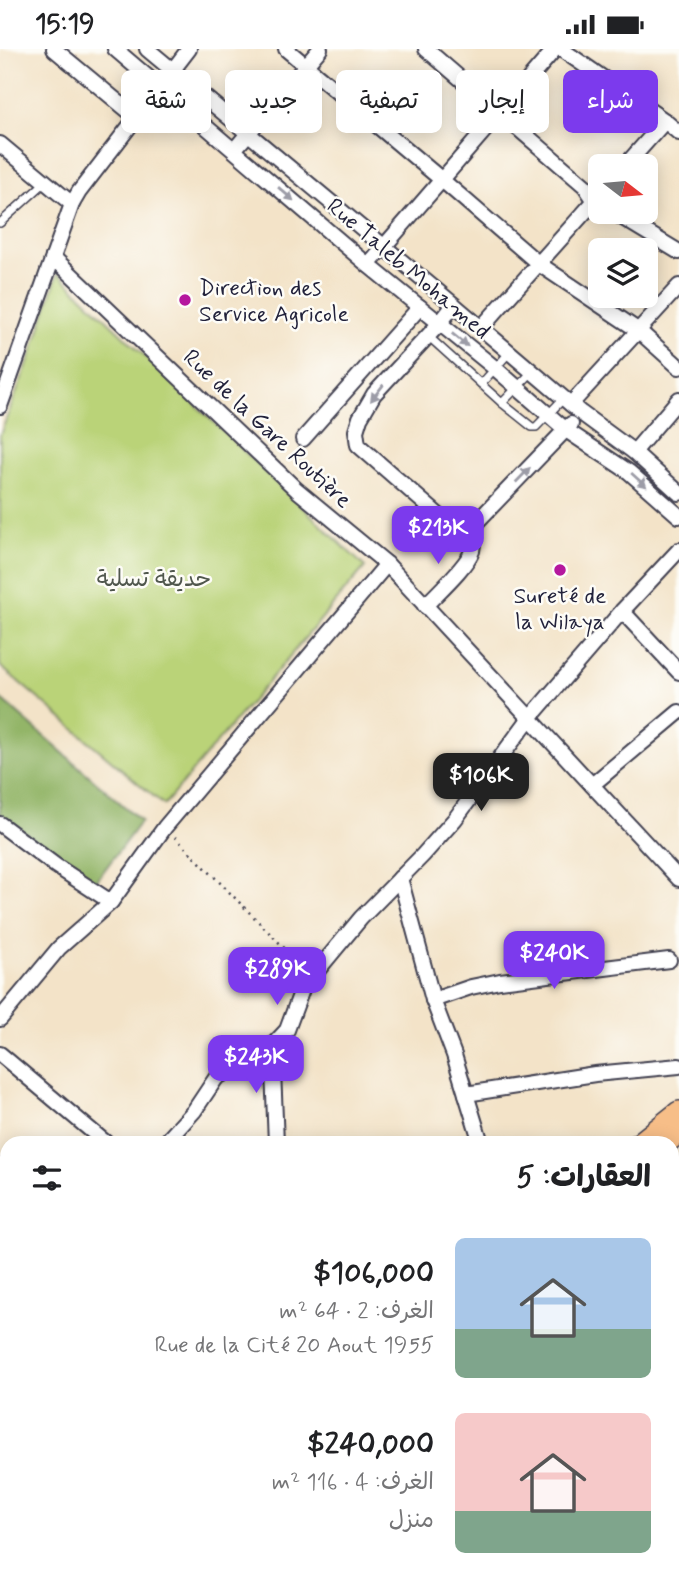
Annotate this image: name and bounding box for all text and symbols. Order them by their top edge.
text: 15:19 [35,8,95,42]
chip: شقة [121,70,211,133]
chip: جديد [225,70,322,133]
chip: تصفية [336,70,442,133]
chip: إيجار [456,70,549,133]
chip: شراء [563,70,658,133]
north arrow [588,154,658,224]
map controls [588,154,658,308]
one-way arrow [277,186,294,201]
street label: Rue Taleb Mohamed [320,192,496,347]
button: layers [588,238,658,308]
place label: Direction des Service Agricole [199,274,349,330]
marker: Direction des Service Agricole [177,292,193,308]
one-way arrow [452,332,469,347]
street label: Rue de la Gare Routière [176,343,357,515]
one-way arrow [370,384,384,402]
one-way arrow [514,467,530,484]
one-way arrow [630,472,647,488]
pin: $213K [389,507,487,566]
text: $213K [408,514,468,544]
marker: Sureté de la Wilaya [552,562,568,578]
park label: حديقة تسلية [97,565,211,595]
place label: Sureté de la Wilaya [514,582,606,638]
pin: $106K [432,753,530,813]
text: $106K [449,761,513,791]
pin: $240K [505,932,603,991]
text: $240K [520,939,588,969]
pin: $289K [228,947,326,1007]
text: $289K [244,955,310,985]
pin: $243K [207,1035,305,1095]
text: $243K [224,1043,288,1073]
text: العقارات: 5 [516,1158,651,1197]
icon: filters [28,1159,66,1197]
text: $106,000 [313,1254,434,1293]
icon: home [511,1266,595,1350]
text: الغرف: 2 · 64 m² [279,1297,434,1327]
text: Rue de la Cité 20 Aout 1955 [154,1331,434,1361]
text: $240,000 [307,1425,434,1464]
icon: home [511,1441,595,1525]
text: الغرف: 4 · 116 m² [272,1468,434,1498]
text: منزل [389,1506,434,1536]

